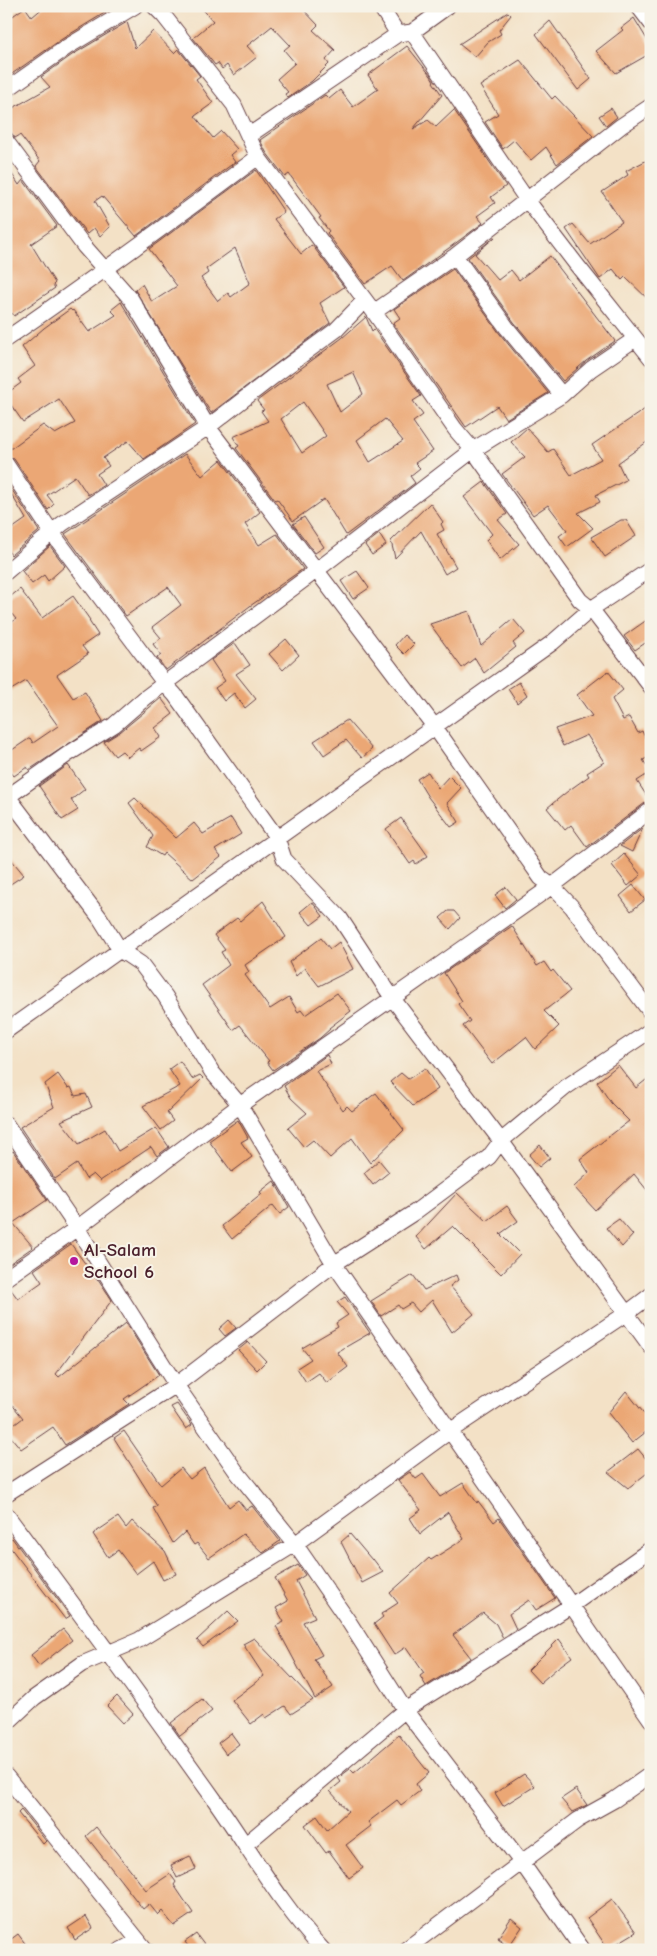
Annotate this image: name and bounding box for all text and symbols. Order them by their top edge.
place label: Al-Salam School 6 [84,1239,156,1283]
marker: Al-Salam School 6 [68,1255,80,1267]

